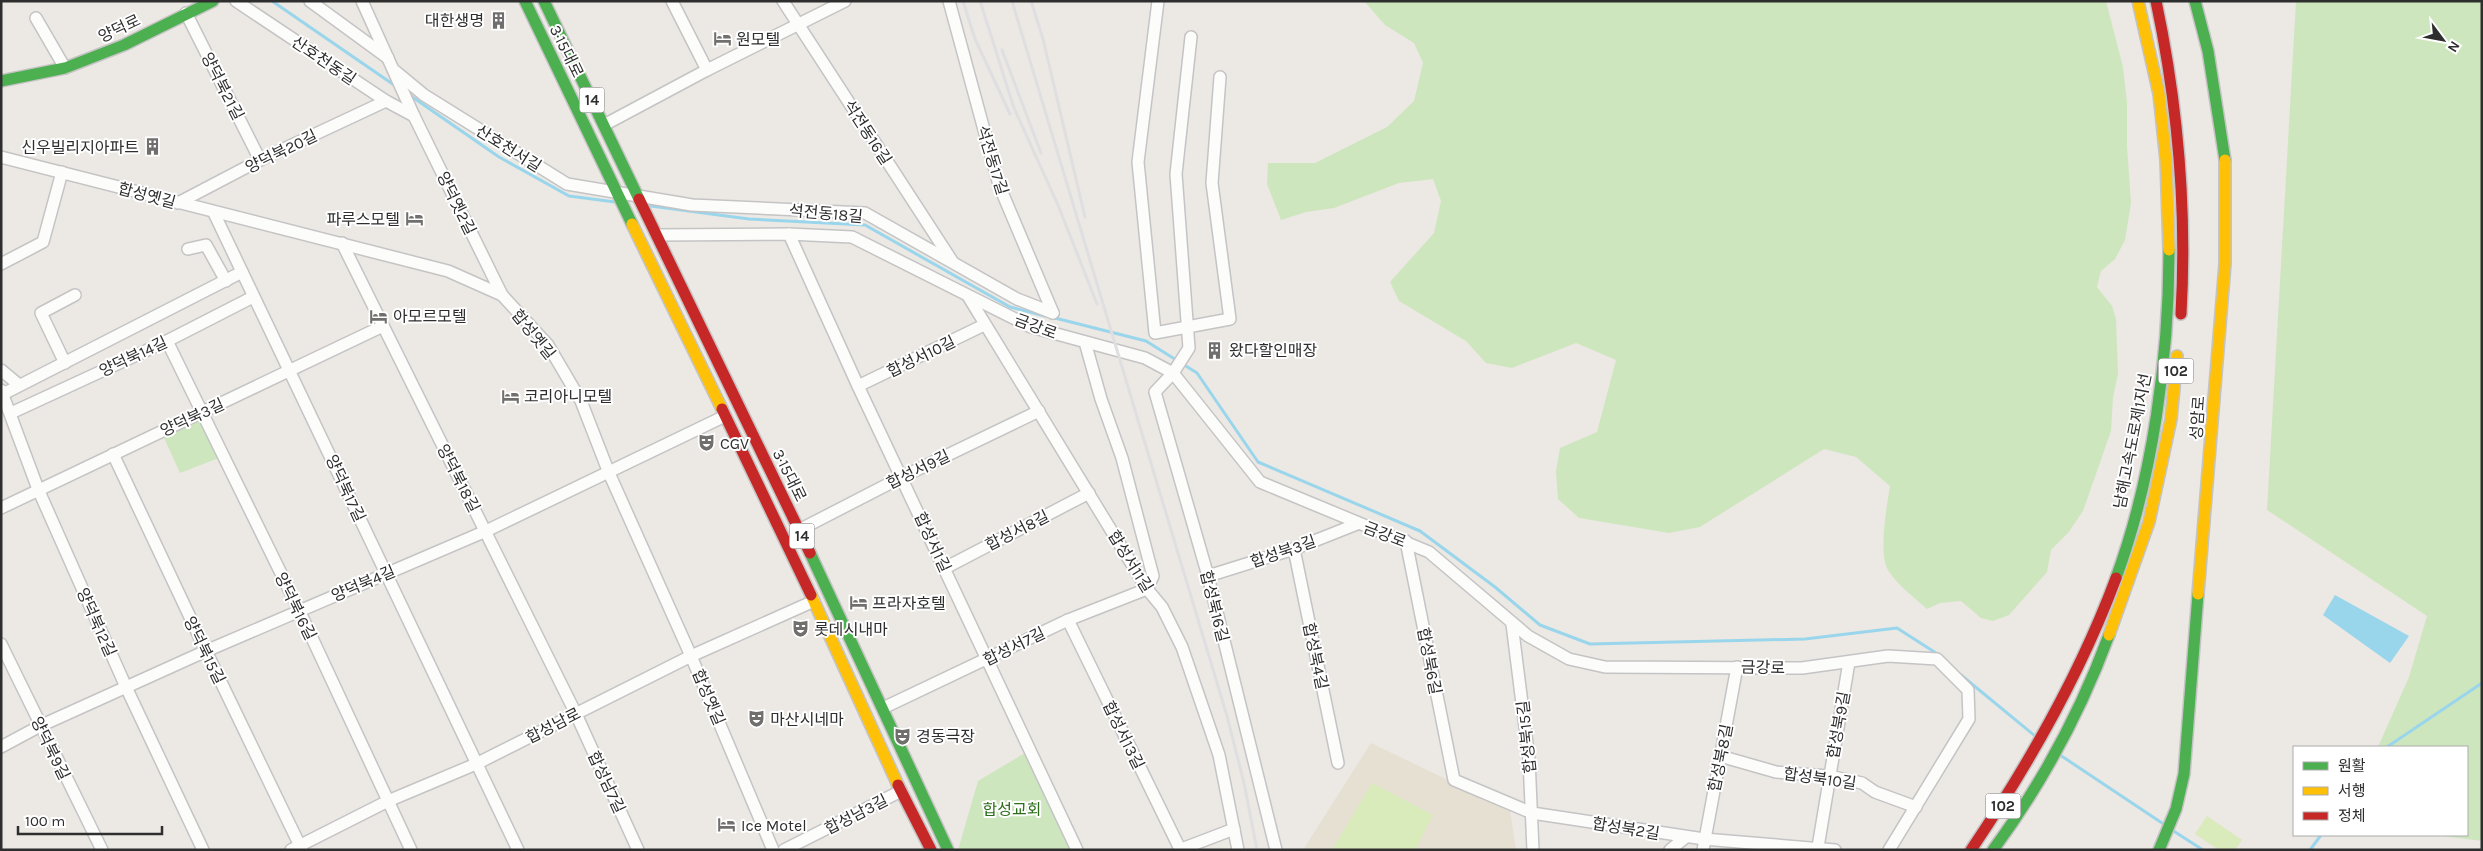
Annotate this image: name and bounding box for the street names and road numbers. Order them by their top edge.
street label: 양덕로 [95,10,143,46]
street label: 3·15대로 [546,22,587,81]
street label: 산호천동길 [288,32,360,89]
street label: 양덕북21길 [197,49,248,123]
road number: 14 [580,88,604,112]
street label: 석전동16길 [840,96,896,168]
street label: 산호천서길 [472,121,545,176]
street label: 석전동17길 [973,123,1012,197]
street label: 양덕북20길 [242,126,320,177]
street label: 양덕옛2길 [433,168,480,238]
street label: 합성옛길 [116,179,178,212]
street label: 석전동18길 [788,201,864,226]
street label: 합성옛길 [508,305,560,363]
street label: 금강로 [1012,310,1060,343]
street label: 양덕북14길 [96,332,170,381]
street label: 합성서10길 [884,332,958,381]
road number: 102 [2158,358,2194,384]
street label: 남해고속도로제1지선 [2110,372,2155,511]
street label: 양덕북3길 [157,394,227,441]
street label: 성암로 [2186,395,2209,441]
street label: 양덕북18길 [433,441,484,516]
street label: 3·15대로 [769,446,810,505]
street label: 합성서9길 [883,446,953,493]
street label: 양덕북17길 [322,452,369,525]
street label: 합성서8길 [982,506,1052,555]
street label: 합성서1길 [910,509,955,575]
street label: 금강로 [1361,518,1409,551]
road number: 14 [790,524,814,548]
street label: 합성서11길 [1104,527,1157,596]
street label: 합성북3길 [1248,531,1319,572]
street label: 양덕북4길 [328,561,398,605]
street label: 합성북16길 [1196,568,1233,644]
street label: 양덕북16길 [271,569,320,643]
street label: 양덕북12길 [73,585,120,660]
street label: 양덕북15길 [180,613,229,687]
street label: 합성북4길 [1299,621,1332,691]
street label: 합성서7길 [980,623,1048,670]
street label: 합성북6길 [1414,626,1445,696]
street label: 금강로 [1741,658,1786,677]
street label: 합성옛길 [688,666,729,728]
street label: 합성북9길 [1823,690,1854,760]
street label: 합성서13길 [1099,698,1148,772]
street label: 합성북15길 [1513,700,1540,774]
street label: 합성남로 [523,703,584,747]
street label: 양덕북9길 [27,713,74,783]
street label: 합성북8길 [1705,723,1736,794]
street label: 합성남7길 [584,748,629,816]
street label: 합성북10길 [1782,764,1858,793]
street label: 합성남3길 [821,790,891,838]
road number: 102 [1986,794,2020,818]
street label: 합성북2길 [1591,814,1661,843]

